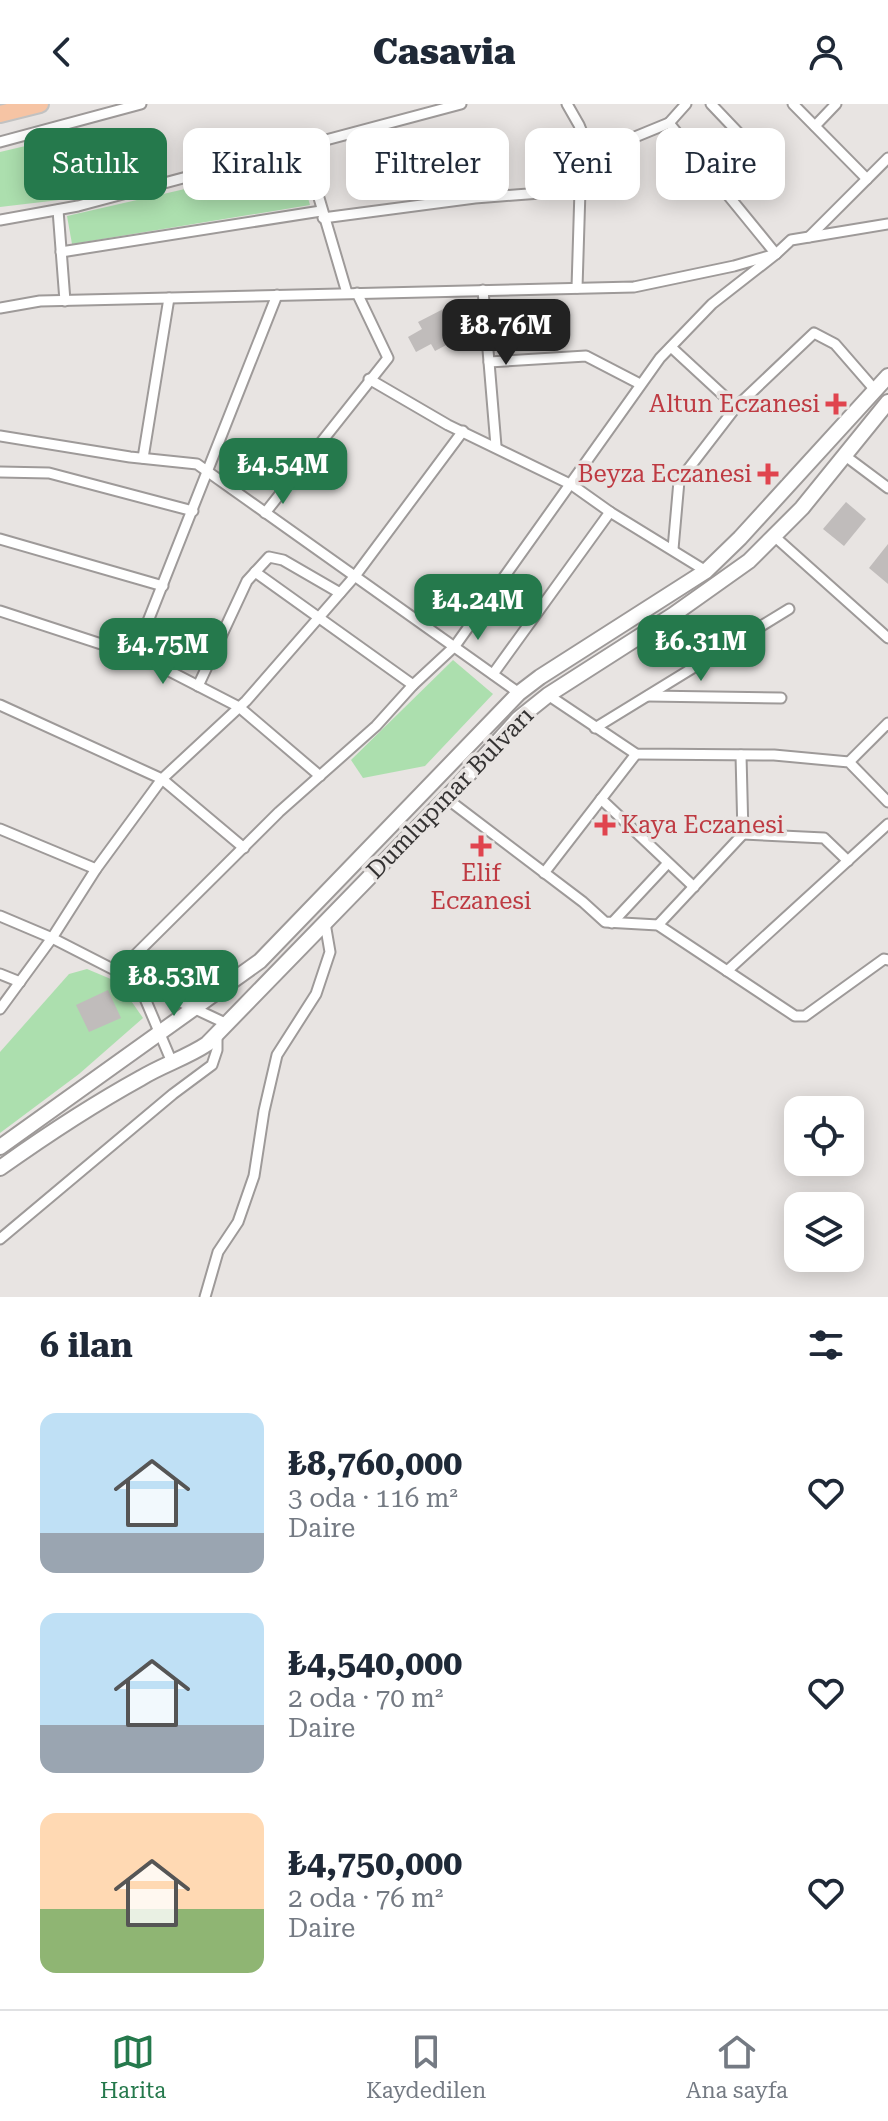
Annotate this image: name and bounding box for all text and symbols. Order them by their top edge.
icon: back [40,30,84,74]
icon: person [804,30,848,74]
text: Casavia [373,31,515,73]
chip: Satılık [24,128,167,200]
chip: Kiralık [183,128,330,200]
chip: Filtreler [346,128,509,200]
chip: Yeni [525,128,640,200]
chip: Daire [656,128,785,200]
pin: ₺8.76M [441,299,571,367]
text: ₺8.76M [460,310,552,340]
place label: Altun Eczanesi [649,390,820,418]
marker: Altun Eczanesi [827,395,845,413]
pin: ₺4.54M [218,438,348,506]
text: ₺4.54M [237,449,329,479]
place label: Beyza Eczanesi [577,460,752,488]
marker: Beyza Eczanesi [759,465,777,483]
pin: ₺4.24M [413,574,543,642]
text: ₺4.24M [432,585,524,615]
pin: ₺6.31M [636,615,766,683]
pin: ₺4.75M [98,618,228,686]
text: ₺6.31M [655,626,747,656]
text: ₺4.75M [117,629,209,659]
street label: Dumlupınar Bulvarı [361,701,539,885]
place label: Kaya Eczanesi [621,811,785,839]
marker: Kaya Eczanesi [596,816,614,834]
marker: Elif Eczanesi [472,837,490,855]
place label: Elif Eczanesi [431,859,532,915]
pin: ₺8.53M [109,950,239,1018]
text: ₺8.53M [128,961,220,991]
map controls [784,1096,864,1272]
button: locate [784,1096,864,1176]
button: layers [784,1192,864,1272]
icon: filters [804,1323,848,1367]
text: 6 ilan [40,1325,133,1365]
text: ₺8,760,000 [288,1443,462,1483]
icon: home [104,1445,200,1541]
icon: heart [804,1471,848,1515]
text: 3 oda · 116 m² [288,1483,458,1513]
text: Daire [288,1513,355,1543]
text: ₺4,540,000 [288,1643,462,1683]
icon: home [104,1645,200,1741]
icon: heart [804,1671,848,1715]
text: 2 oda · 70 m² [288,1683,443,1713]
text: Daire [288,1713,355,1743]
text: ₺4,750,000 [288,1843,462,1883]
icon: home [104,1845,200,1941]
icon: heart [804,1871,848,1915]
text: 2 oda · 76 m² [288,1883,443,1913]
text: Daire [288,1913,355,1943]
tab: Harita [100,2030,166,2103]
tab: Kaydedilen [366,2030,486,2103]
tab: Ana sayfa [686,2030,788,2103]

